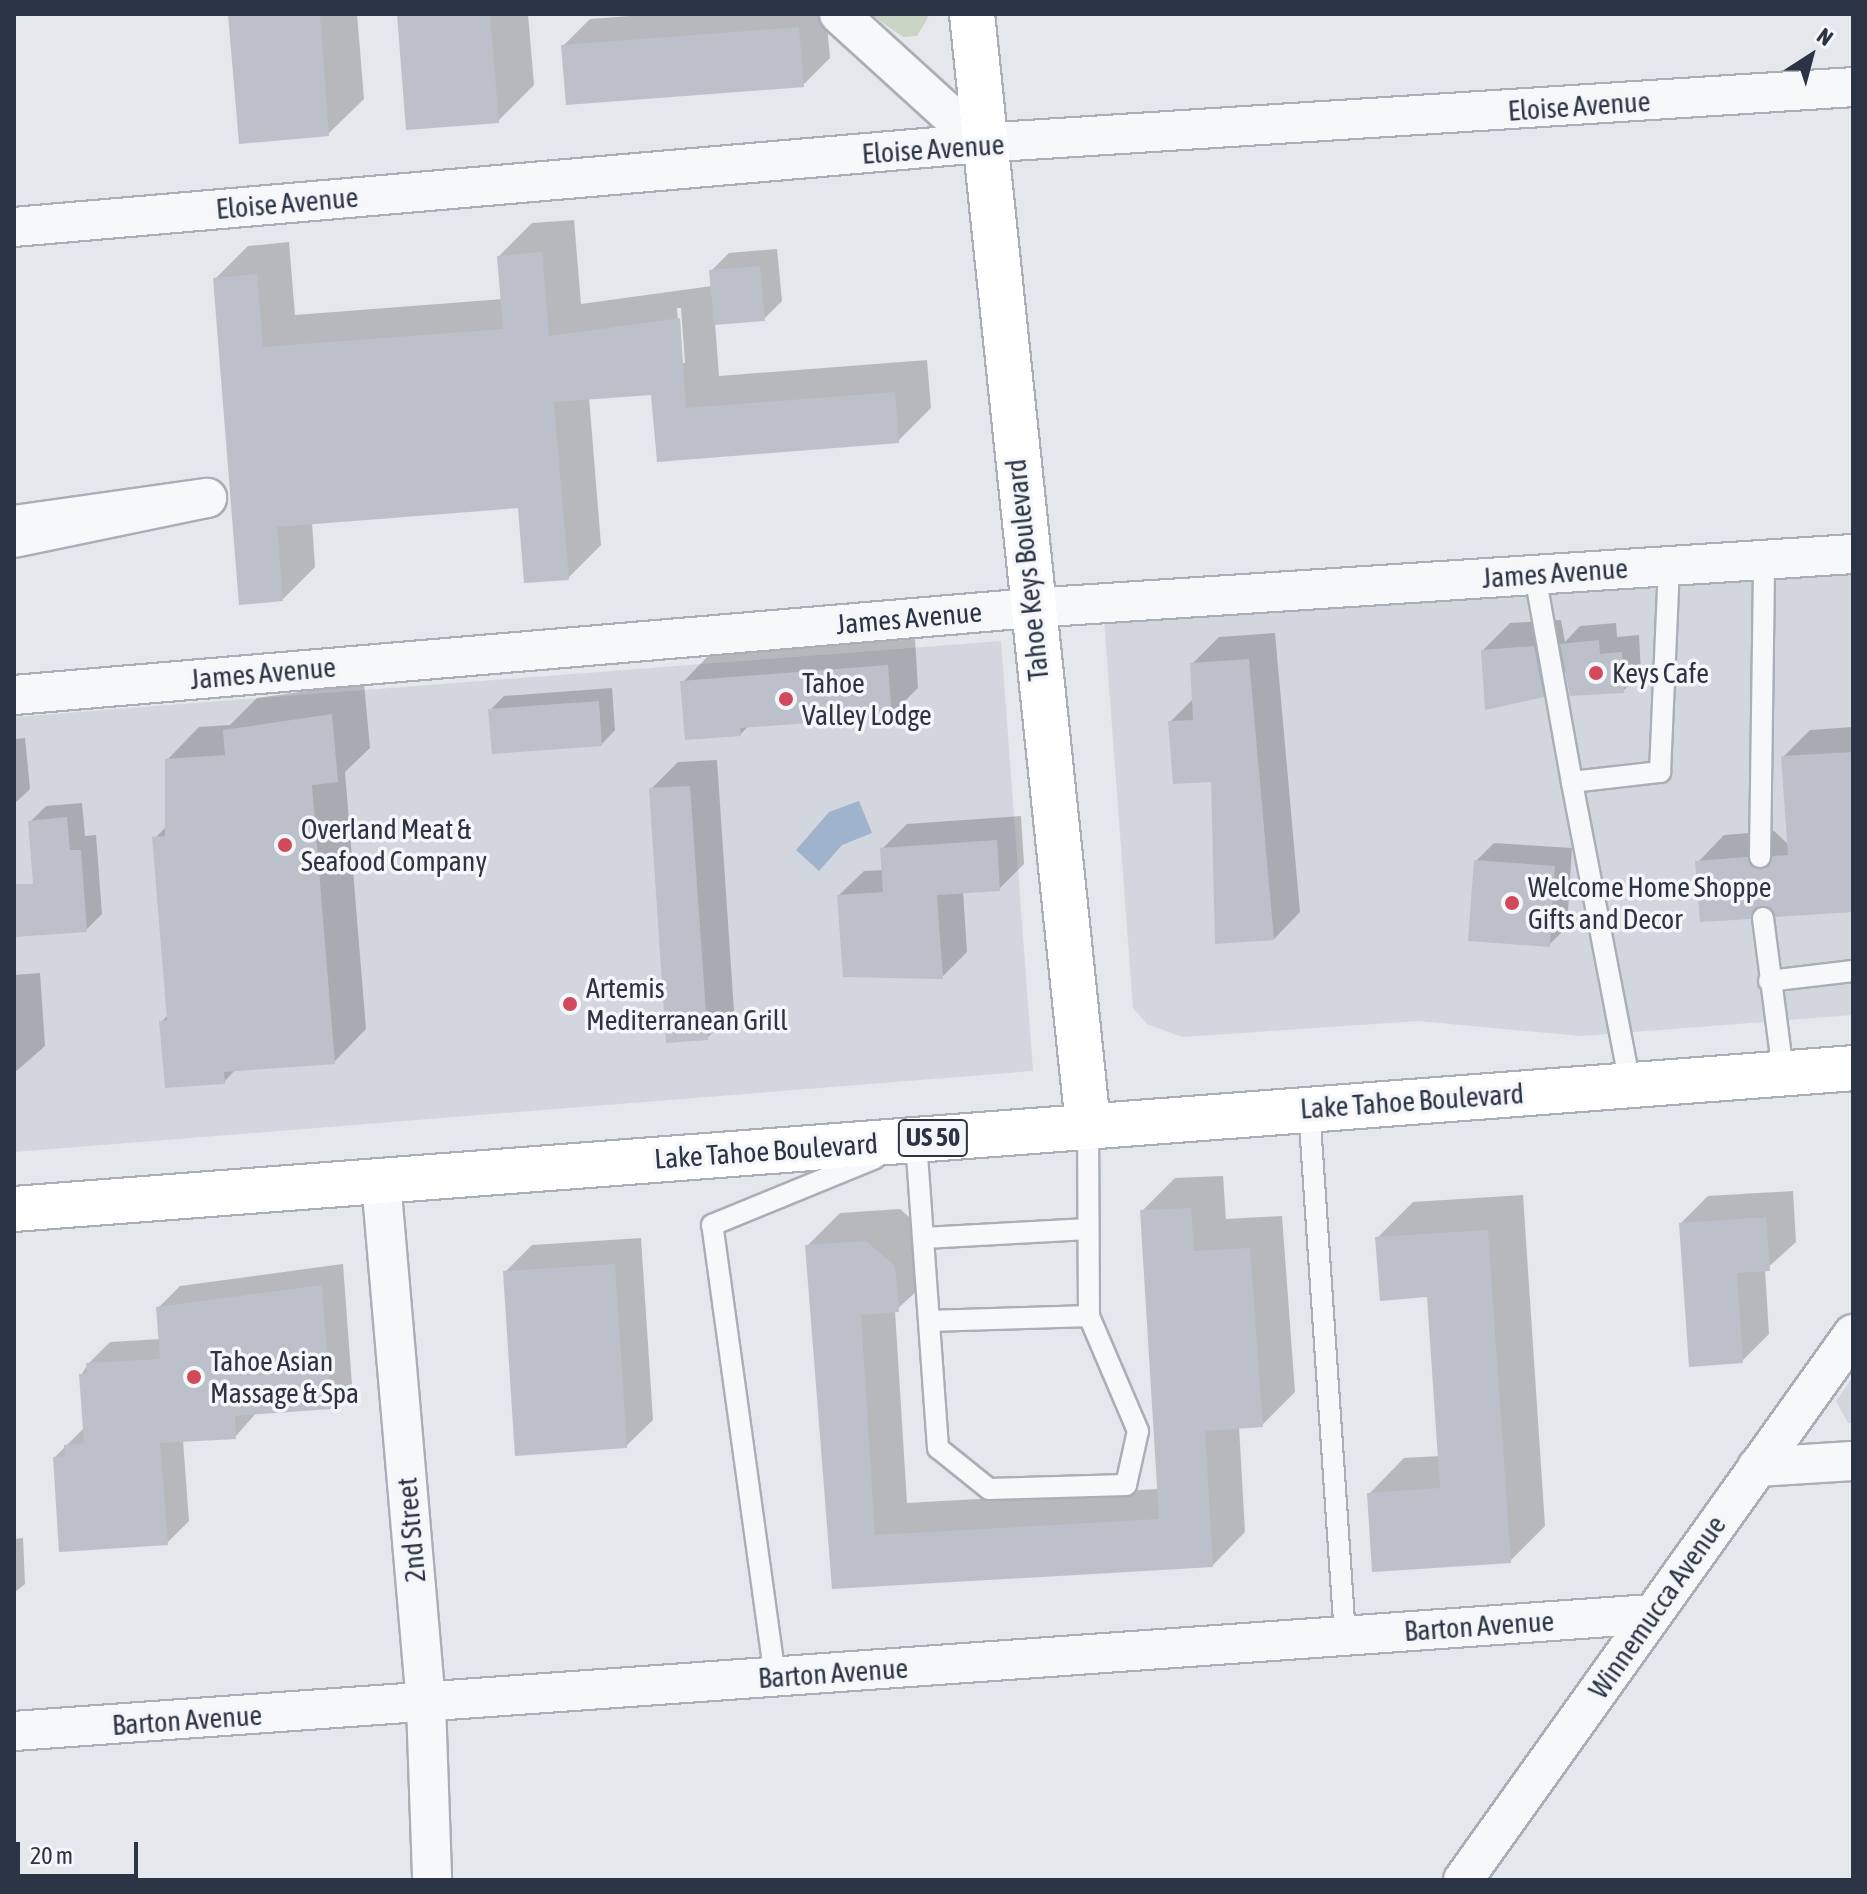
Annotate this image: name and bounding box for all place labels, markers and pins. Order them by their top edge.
place label: Keys Cafe [1612,656,1709,690]
marker: Keys Cafe [1587,664,1605,682]
place label: Tahoe Valley Lodge [802,666,932,732]
marker: Tahoe Valley Lodge [777,690,795,708]
place label: Overland Meat & Seafood Company [301,812,487,878]
marker: Overland Meat & Seafood Company [276,836,294,854]
place label: Welcome Home Shoppe Gifts and Decor [1528,870,1771,936]
marker: Welcome Home Shoppe Gifts and Decor [1503,894,1521,912]
place label: Artemis Mediterranean Grill [586,971,788,1037]
marker: Artemis Mediterranean Grill [561,995,579,1013]
place label: Tahoe Asian Massage & Spa [210,1344,359,1410]
marker: Tahoe Asian Massage & Spa [185,1368,203,1386]

